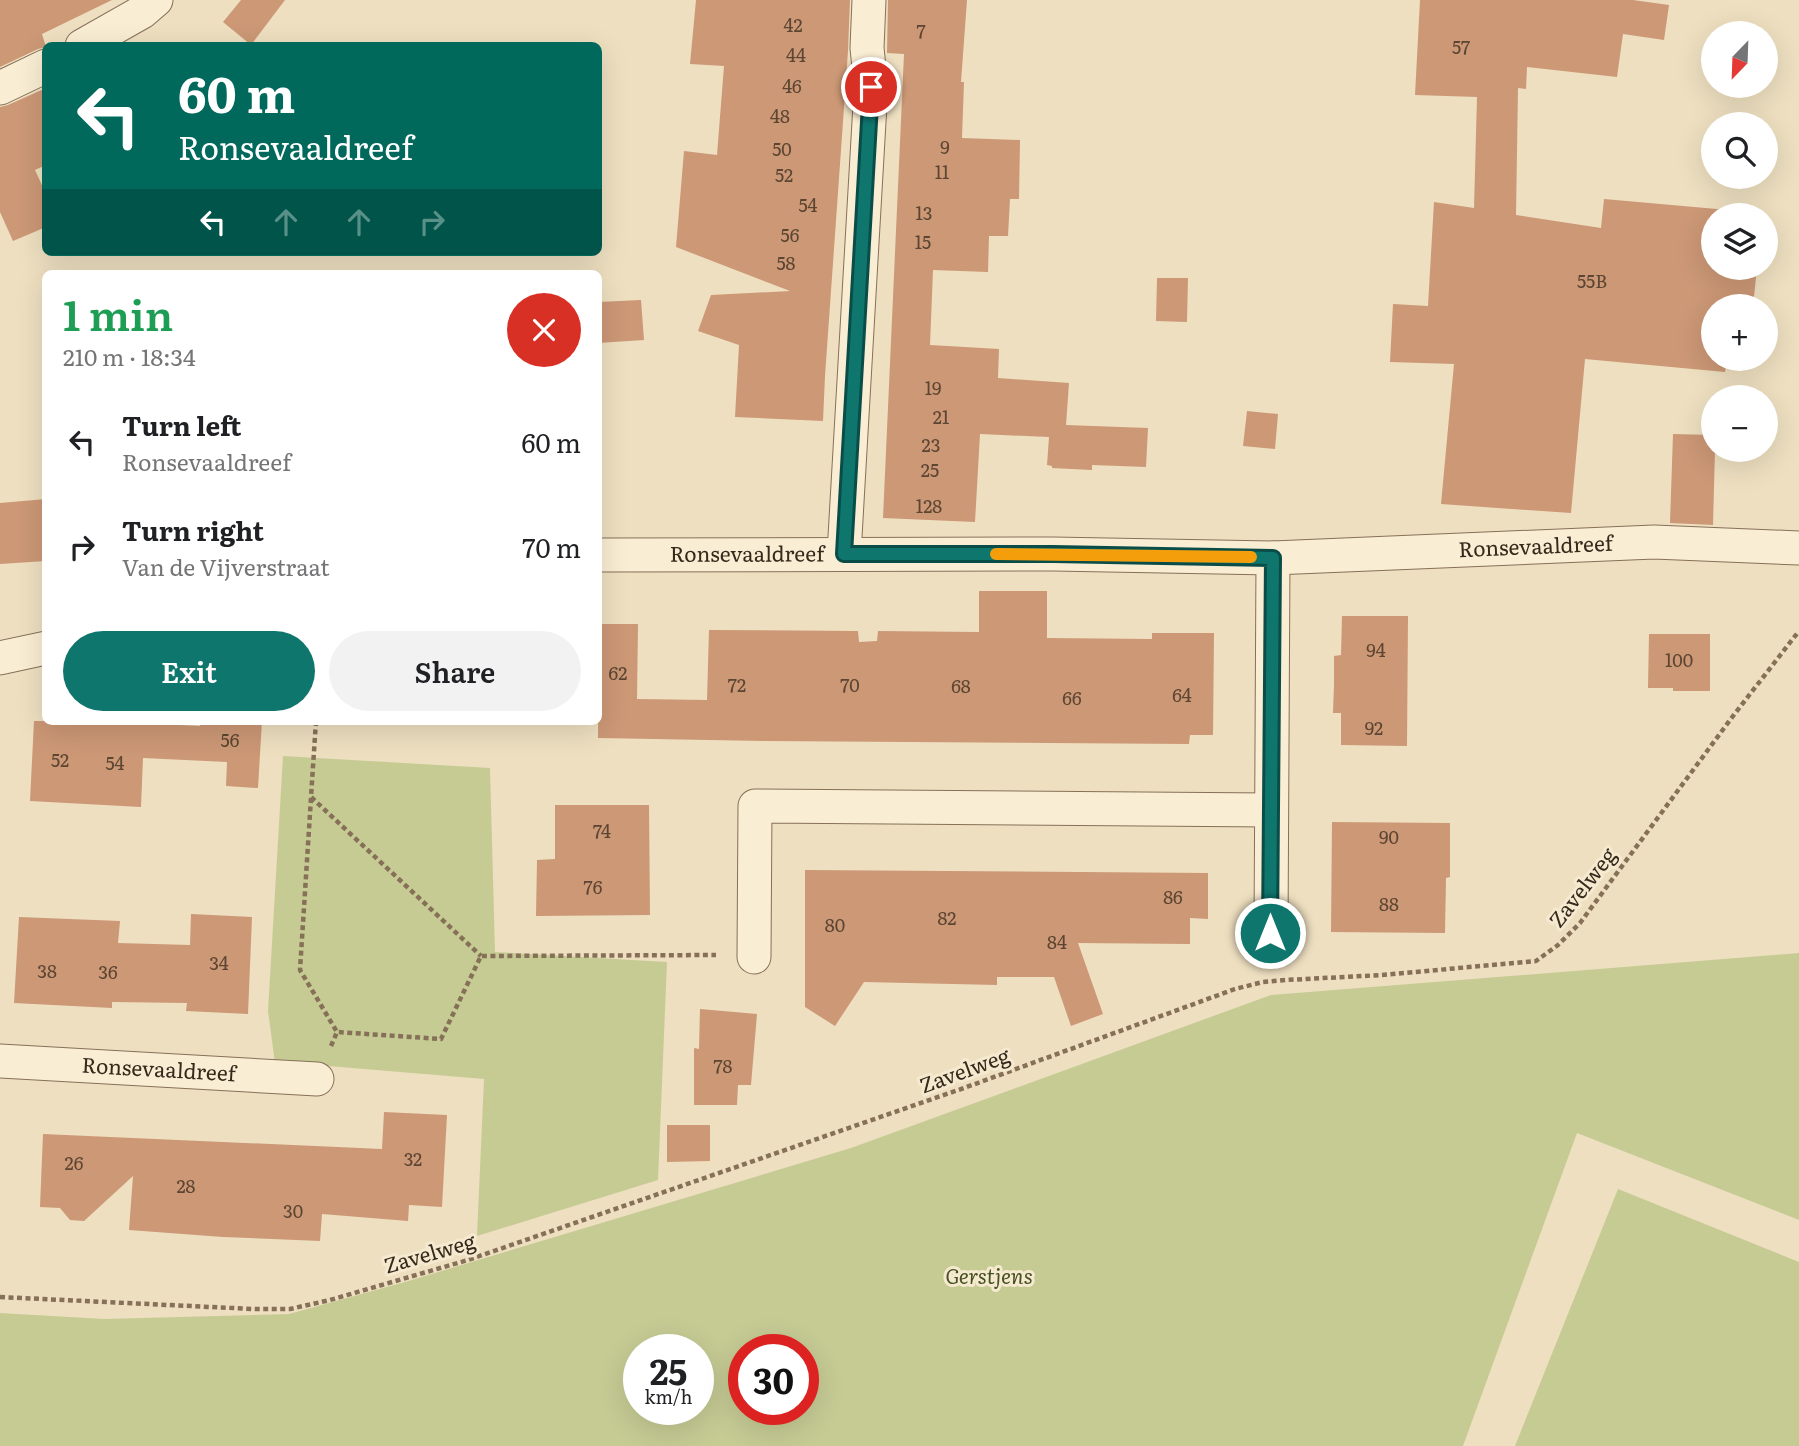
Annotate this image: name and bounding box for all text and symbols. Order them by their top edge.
house number: 42 [783,11,803,38]
house number: 7 [916,17,926,44]
north arrow [1701,21,1778,98]
map controls [1701,21,1778,462]
house number: 57 [1452,33,1470,60]
house number: 44 [786,41,806,68]
text: 60 m [178,55,295,128]
pin [841,57,901,117]
icon: arrive [852,68,890,106]
icon: left [63,70,154,161]
house number: 46 [782,72,802,99]
house number: 48 [770,102,790,129]
button: search [1701,112,1778,189]
text: Ronsevaaldreef [178,122,413,170]
house number: 9 [940,133,950,160]
house number: 50 [772,135,792,162]
house number: 11 [935,158,949,185]
house number: 52 [775,161,793,188]
house number: 54 [798,191,818,218]
house number: 13 [915,199,933,226]
icon: left [194,203,232,241]
icon: ahead [267,203,305,241]
icon: ahead [340,203,378,241]
icon: right [413,203,451,241]
button: layers [1701,203,1778,280]
house number: 56 [781,221,800,248]
house number: 15 [915,228,931,255]
house number: 58 [776,249,796,276]
house number: 55B [1577,267,1607,294]
text: 1 min [63,282,173,344]
button: close [507,293,581,367]
button: + [1701,294,1778,371]
text: 210 m · 18:34 [63,339,196,373]
house number: 19 [925,374,941,401]
button: − [1701,385,1778,462]
house number: 21 [933,403,949,430]
text: Turn left [122,405,241,444]
text: 60 m [522,422,581,461]
icon: left [63,423,101,461]
house number: 23 [922,431,940,458]
text: Ronsevaaldreef [122,444,291,478]
house number: 25 [921,456,939,483]
house number: 128 [916,492,942,519]
text: Turn right [122,510,264,549]
street label: Ronsevaaldreef [1458,526,1615,563]
text: 70 m [522,527,581,566]
icon: right [63,528,101,566]
street label: Ronsevaaldreef [670,536,826,568]
text: Van de Vijverstraat [122,549,330,583]
button: Exit [63,631,315,711]
button: Share [329,631,581,711]
house number: 94 [1366,636,1386,663]
house number: 100 [1665,646,1693,673]
house number: 62 [609,659,627,686]
house number: 72 [728,671,746,698]
house number: 70 [840,671,860,698]
house number: 68 [951,672,971,699]
house number: 64 [1172,681,1192,708]
house number: 66 [1062,684,1082,711]
house number: 92 [1365,714,1383,741]
house number: 56 [221,726,240,753]
house number: 52 [51,746,69,773]
house number: 54 [105,749,125,776]
house number: 74 [593,817,611,844]
house number: 90 [1379,823,1399,850]
street label: Zavelweg [1540,840,1622,933]
house number: 76 [584,873,603,900]
house number: 86 [1163,883,1183,910]
house number: 88 [1379,890,1399,917]
position arrow [1233,896,1307,970]
house number: 82 [938,904,956,931]
house number: 80 [825,911,845,938]
house number: 84 [1047,928,1067,955]
house number: 34 [209,949,229,976]
house number: 38 [37,957,57,984]
house number: 36 [98,958,118,985]
street label: Zavelweg [915,1038,1014,1099]
street label: Ronsevaaldreef [81,1048,239,1087]
house number: 78 [713,1052,733,1079]
house number: 32 [404,1145,422,1172]
house number: 26 [65,1149,84,1176]
house number: 28 [176,1172,196,1199]
house number: 30 [283,1197,303,1224]
street label: Zavelweg [380,1224,479,1279]
park label: Gerstjens [945,1259,1033,1290]
speed limit sign: 30 [728,1334,819,1425]
text: 25 [650,1344,687,1396]
text: km/h [645,1383,692,1410]

